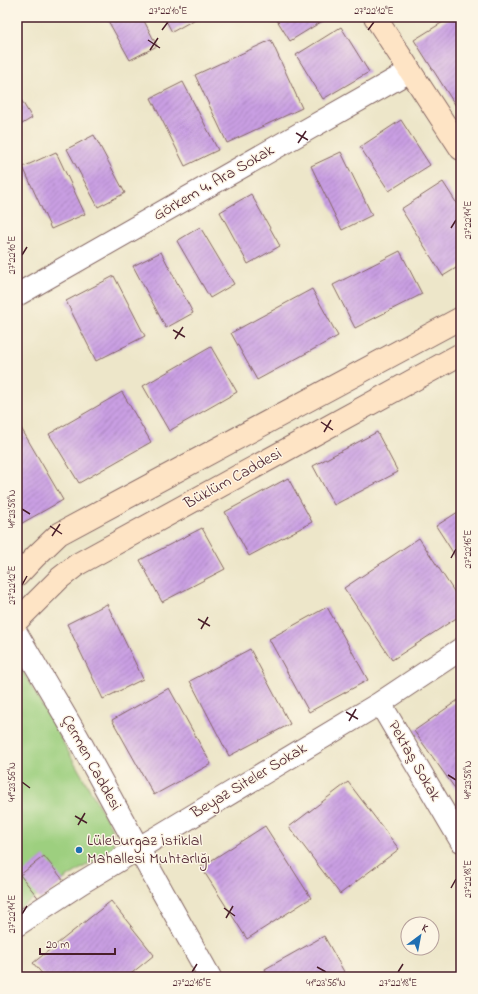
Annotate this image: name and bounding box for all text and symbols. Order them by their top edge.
text: 27°22'10"E [149,4,187,19]
text: 27°22'12"E [354,4,394,19]
street label: Görkem 4. Ara Sokak [149,138,280,227]
text: 27°22'14"E [461,201,476,239]
text: 27°22'10"E [5,236,20,274]
street label: Büklüm Caddesi [179,442,286,516]
text: 41°23'58"N [5,489,20,528]
text: 27°22'16"E [461,530,476,568]
text: 27°22'12"E [5,565,20,605]
street label: Çermen Caddesi [55,711,127,815]
street label: Pektaş Sokak [381,716,447,807]
street label: Beyaz Siteler Sokak [186,736,312,826]
text: 41°23'58"N [461,760,476,799]
text: 41°23'56"N [5,762,20,802]
place label: Lüleburgaz İstiklal Mahallesi Muhtarlığı [87,829,210,871]
marker: Lüleburgaz İstiklal Mahallesi Muhtarlığı [74,845,84,855]
text: 27°22'18"E [461,860,476,898]
text: 27°22'14"E [5,895,20,933]
north arrow [400,916,440,956]
text: K [418,920,432,937]
scale bar [40,930,115,956]
text: 20 m [46,936,69,954]
text: 27°22'16"E [173,976,211,991]
text: 41°23'56"N [306,976,346,991]
text: 27°22'18"E [379,976,417,991]

